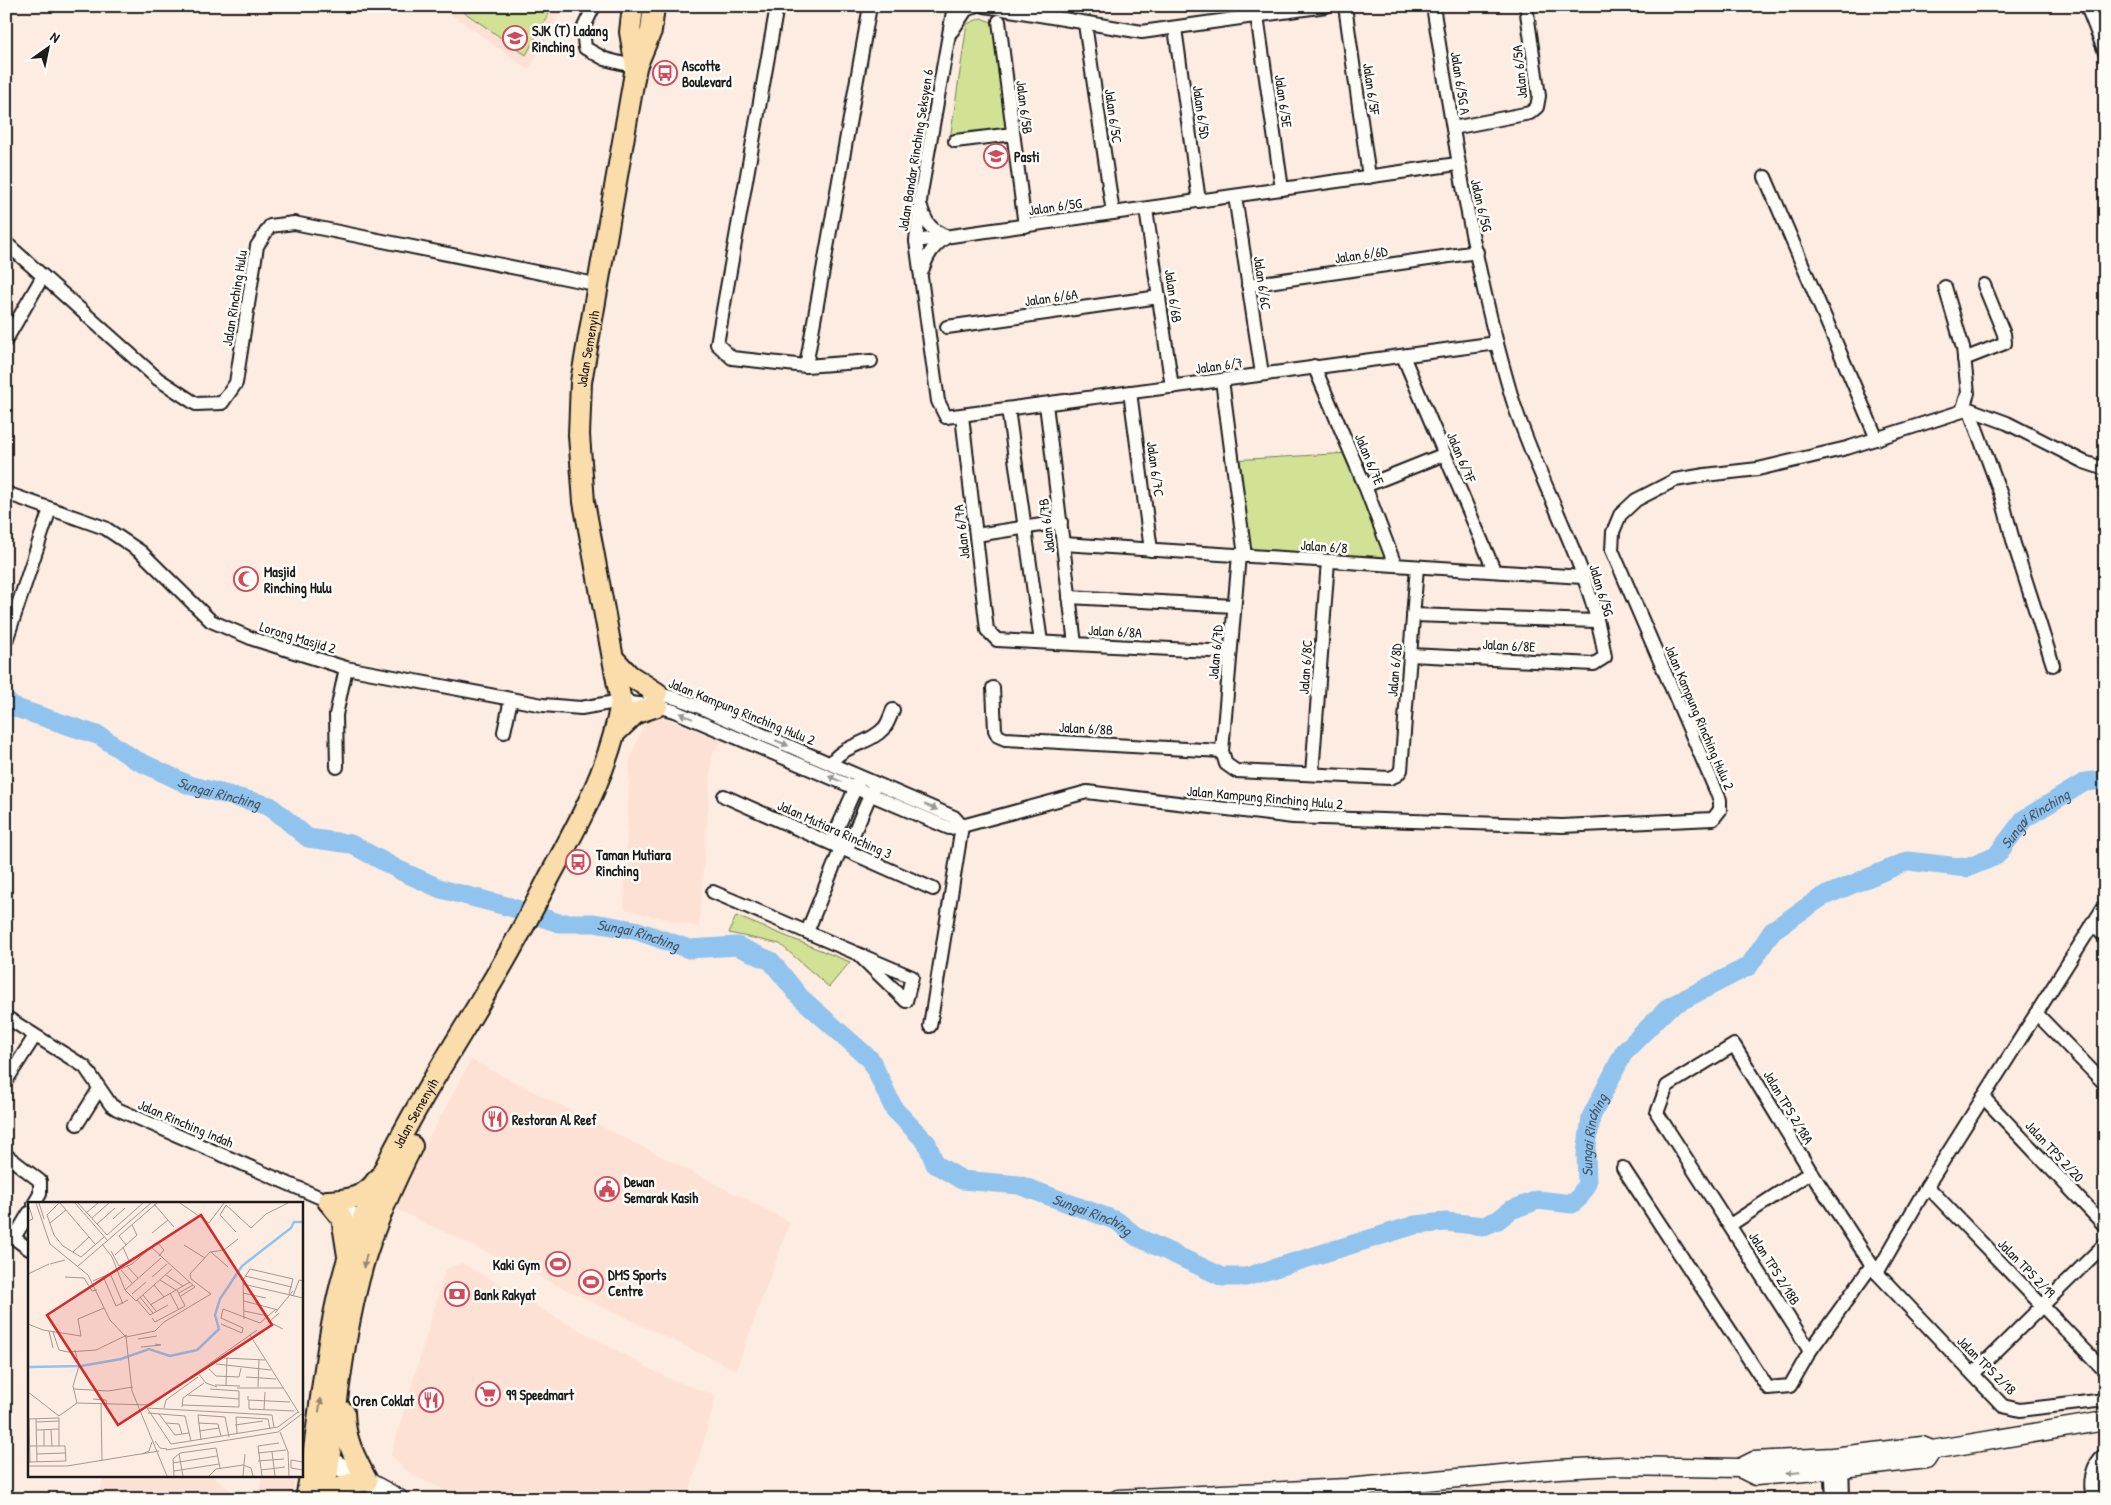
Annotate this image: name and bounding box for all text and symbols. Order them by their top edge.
place label: SJK (T) Ladang Rinching [532,21,608,58]
north arrow [22,22,72,72]
school or university icon: SJK (T) Ladang Rinching [502,25,528,51]
text: N [47,27,64,47]
street label: Jalan 6/5A [1507,44,1531,100]
street label: Jalan 6/5G A [1447,50,1475,116]
place label: Ascotte Boulevard [682,56,732,91]
bus stop icon: Ascotte Boulevard [652,60,678,86]
street label: Jalan 6/5F [1359,62,1385,117]
street label: Jalan Bandar Rinching Seksyen 6 [893,67,938,233]
street label: Jalan 6/5E [1271,73,1297,129]
street label: Jalan 6/5B [1012,79,1038,135]
street label: Jalan 6/5D [1189,84,1215,140]
street label: Jalan 6/5C [1101,88,1127,145]
school or university icon: Pasti [983,143,1009,169]
place label: Pasti [1014,147,1040,166]
street label: Jalan 6/5G [1467,177,1497,234]
street label: Jalan 6/5G [1027,193,1083,219]
street label: Jalan 6/6D [1333,241,1389,267]
street label: Jalan Rinching Hulu [217,248,252,348]
street label: Jalan 6/6C [1250,255,1276,311]
street label: Jalan 6/6B [1161,268,1187,324]
street label: Jalan 6/6A [1023,284,1079,310]
street label: Jalan Semenyih [571,309,603,388]
street label: Jalan 6/7 [1194,352,1244,378]
street label: Jalan 6/7F [1443,429,1481,486]
street label: Jalan 6/7E [1351,430,1389,488]
street label: Jalan 6/7C [1143,440,1169,498]
street label: Jalan 6/7B [1033,498,1059,554]
street label: Jalan 6/7A [948,504,974,560]
street label: Jalan 6/8 [1300,535,1348,557]
place label: Masjid Rinching Hulu [264,562,332,599]
street label: Jalan 6/5G [1585,562,1619,619]
mosque icon: Masjid Rinching Hulu [233,566,259,592]
street label: Lorong Masjid 2 [257,616,339,659]
street label: Jalan 6/8A [1088,620,1143,642]
street label: Jalan 6/7D [1203,624,1227,680]
street label: Jalan 6/8E [1482,634,1536,656]
street label: Jalan 6/8C [1294,639,1316,695]
street label: Jalan Kampung Rinching Hulu 2 [1660,641,1739,794]
street label: Jalan 6/8D [1382,642,1406,698]
street label: Jalan Kampung Rinching Hulu 2 [666,673,818,750]
one-way arrow [678,712,693,720]
street label: Jalan 6/8B [1058,717,1114,739]
one-way arrow [775,739,789,747]
water label: Sungai Rinching [174,771,264,814]
one-way arrow [828,775,843,782]
street label: Jalan Kampung Rinching Hulu 2 [1186,781,1344,814]
water label: Sungai Rinching [1995,783,2074,852]
street label: Jalan Mutiara Rinching 3 [774,795,895,864]
one-way arrow [924,804,938,812]
place label: Taman Mutiara Rinching [595,845,671,882]
bus stop icon: Taman Mutiara Rinching [565,849,591,875]
water label: Sungai Rinching [596,913,684,956]
street label: Jalan TPS 2/18A [1760,1067,1819,1148]
street label: Jalan Semenyih [387,1074,442,1151]
water label: Sungai Rinching [1575,1089,1612,1177]
street label: Jalan Rinching Indah [135,1094,237,1153]
restaurant icon: Restoran Al Reef [482,1106,508,1132]
place label: Restoran Al Reef [512,1110,597,1129]
street label: Jalan TPS 2/20 [2022,1116,2088,1186]
place label: Dewan Semarak Kasih [624,1172,698,1207]
public building icon: Dewan Semarak Kasih [594,1176,620,1202]
water label: Sungai Rinching [1050,1188,1138,1241]
inset map [28,1202,302,1478]
street label: Jalan TPS 2/18B [1745,1228,1805,1308]
street label: Jalan TPS 2/19 [1994,1234,2060,1302]
sports icon: Kaki Gym [545,1251,571,1277]
one-way arrow [360,1254,368,1270]
place label: Kaki Gym [493,1255,540,1276]
place label: DMS Sports Centre [608,1265,667,1300]
sports icon: DMS Sports Centre [578,1269,604,1295]
bank icon: Bank Rakyat [444,1281,470,1307]
place label: Bank Rakyat [474,1285,537,1306]
street label: Jalan TPS 2/18 [1953,1331,2021,1399]
supermarket icon: 99 Speedmart [475,1381,501,1407]
place label: 99 Speedmart [506,1385,575,1406]
restaurant icon: Oren Coklat [418,1387,444,1413]
place label: Oren Coklat [353,1391,415,1410]
one-way arrow [317,1397,325,1413]
one-way arrow [1785,1470,1801,1478]

